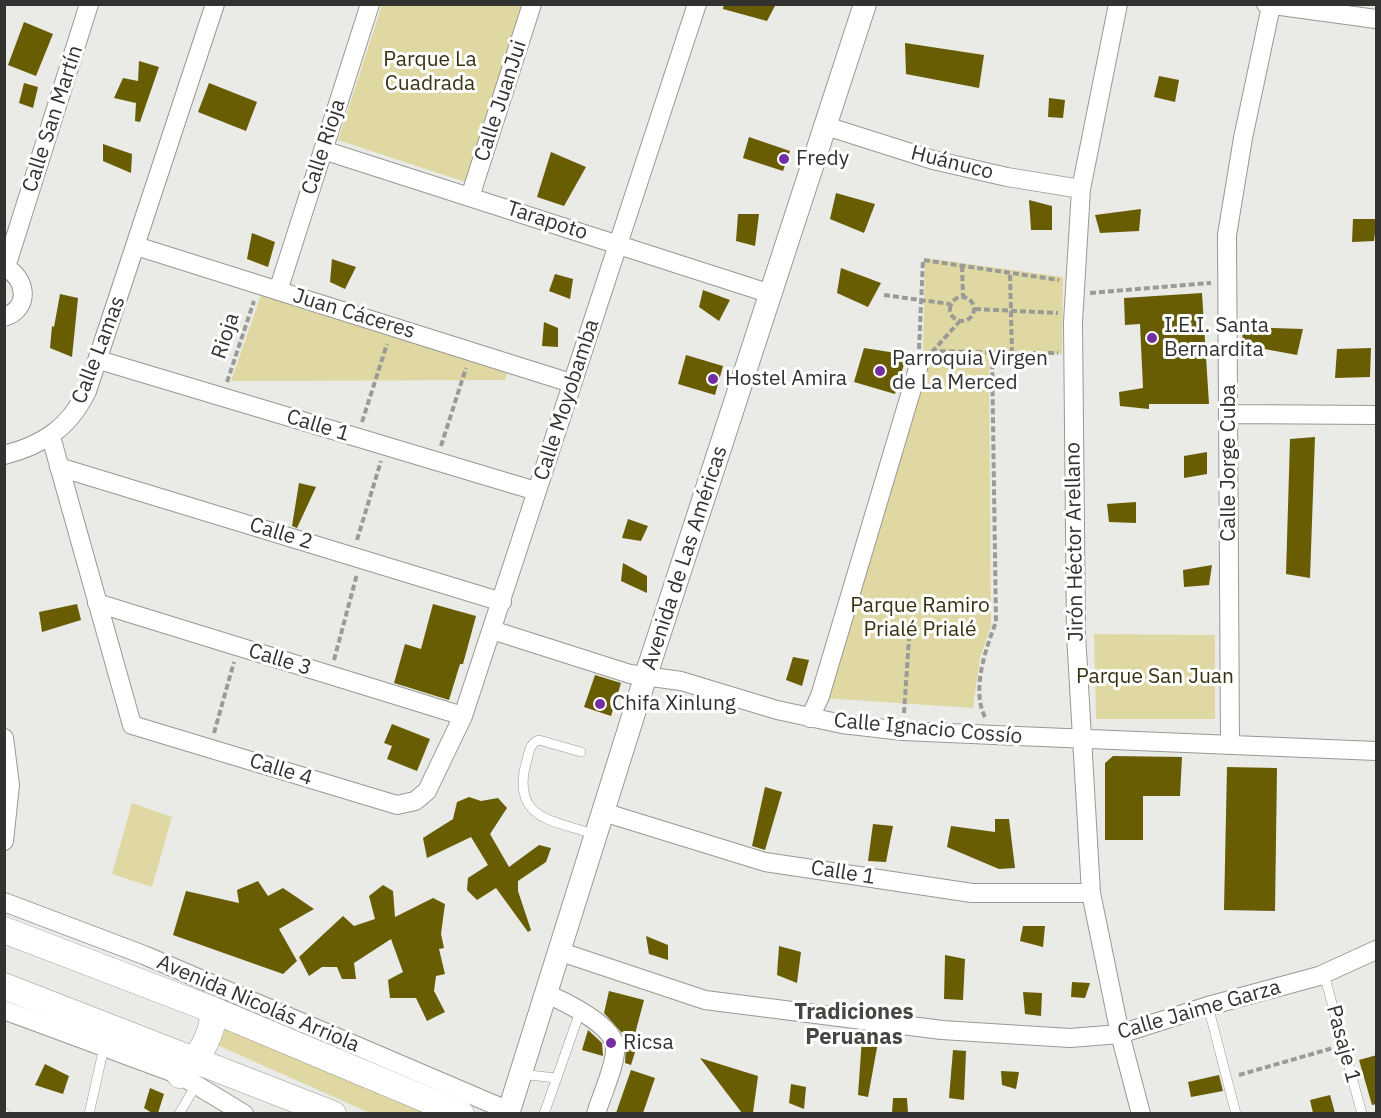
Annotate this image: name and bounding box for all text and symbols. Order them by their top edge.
street label: Calle JuanJui [470,37,532,165]
street label: Calle San Martín [17,42,89,196]
park label: Parque La Cuadrada [383,47,477,97]
street label: Calle Rioja [297,96,351,198]
street label: Huánuco [908,141,996,185]
place label: Fredy [796,146,849,172]
marker: Fredy [777,152,791,166]
street label: Tarapoto [503,196,591,246]
street label: Juan Cáceres [290,283,418,345]
street label: Calle Lamas [67,292,131,408]
street label: Rioja [207,310,245,362]
place label: I.E.I. Santa Bernardita [1164,313,1269,363]
street label: Calle Moyobamba [529,316,605,484]
marker: I.E.I. Santa Bernardita [1145,331,1159,345]
place label: Parroquia Virgen de La Merced [892,346,1048,396]
marker: Parroquia Virgen de La Merced [873,364,887,378]
place label: Hostel Amira [725,366,847,392]
marker: Hostel Amira [706,372,720,386]
street label: Calle Jorge Cuba [1216,384,1242,542]
street label: Calle 1 [283,404,353,448]
street label: Jirón Héctor Arellano [1061,442,1089,642]
street label: Avenida de Las Américas [637,443,733,673]
street label: Calle 2 [246,512,316,556]
park label: Parque Ramiro Prialé Prialé [850,593,990,643]
street label: Calle 3 [245,638,315,682]
park label: Parque San Juan [1076,664,1234,690]
place label: Chifa Xinlung [612,691,736,717]
marker: Chifa Xinlung [593,697,607,711]
street label: Calle Ignacio Cossío [833,708,1023,750]
street label: Calle 4 [246,748,316,792]
street label: Calle 1 [809,855,877,891]
street label: Avenida Nicolás Arriola [153,950,363,1058]
street label: Calle Jaime Garza [1115,975,1283,1045]
district label: Tradiciones Peruanas [794,1000,914,1052]
street label: Pasaje 1 [1321,1002,1365,1086]
place label: Ricsa [623,1030,674,1056]
marker: Ricsa [604,1036,618,1050]

